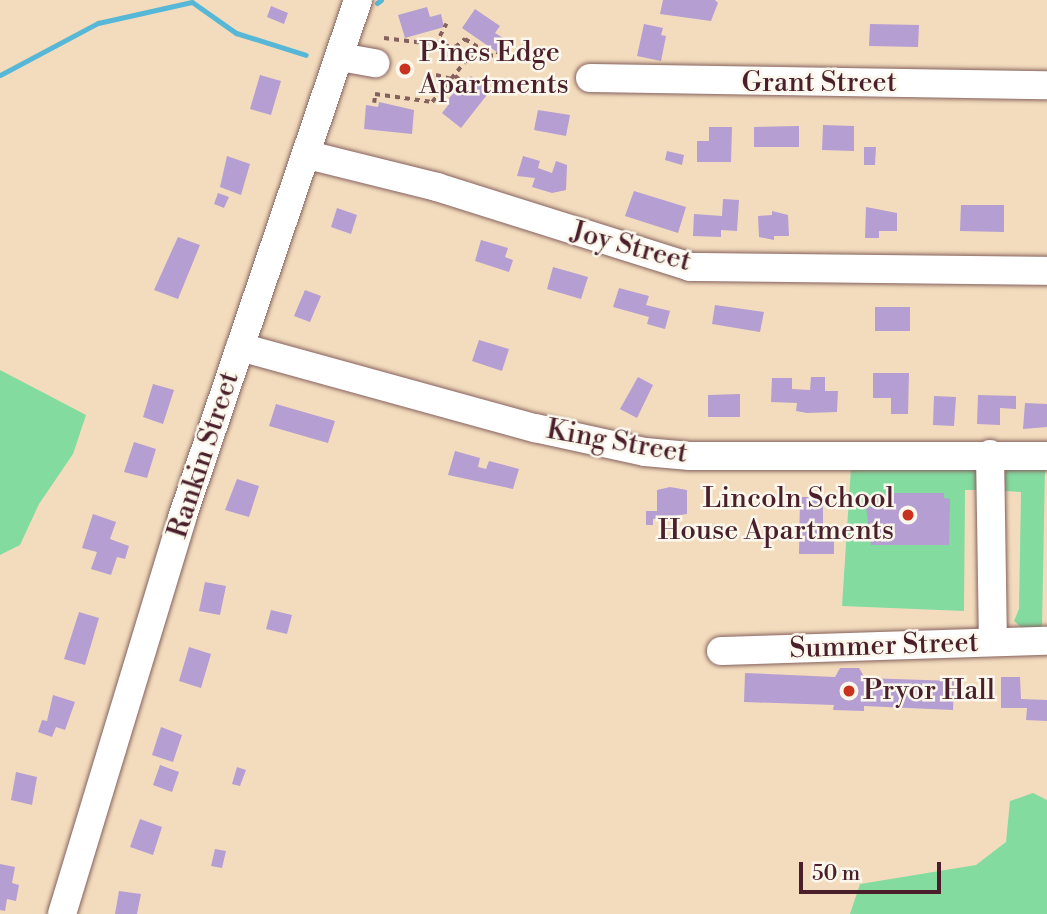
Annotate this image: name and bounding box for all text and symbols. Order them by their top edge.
place label: Pines Edge Apartments [419,36,569,102]
marker: Pines Edge Apartments [397,61,413,77]
street label: Grant Street [741,66,897,100]
street label: Joy Street [567,215,695,279]
street label: Rankin Street [161,367,247,543]
street label: King Street [544,413,690,471]
place label: Lincoln School House Apartments [658,482,894,548]
marker: Lincoln School House Apartments [900,507,916,523]
street label: Summer Street [789,626,979,666]
place label: Pryor Hall [863,674,995,708]
marker: Pryor Hall [841,683,857,699]
scale bar [802,848,944,892]
text: 50 m [812,861,860,887]

